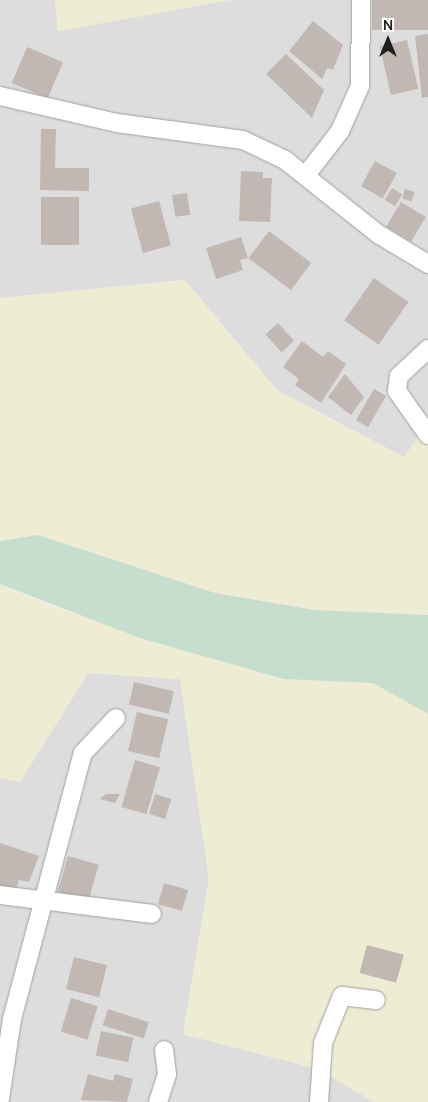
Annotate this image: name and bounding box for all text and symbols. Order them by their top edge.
north arrow [363,15,413,65]
text: N [383,15,393,34]

